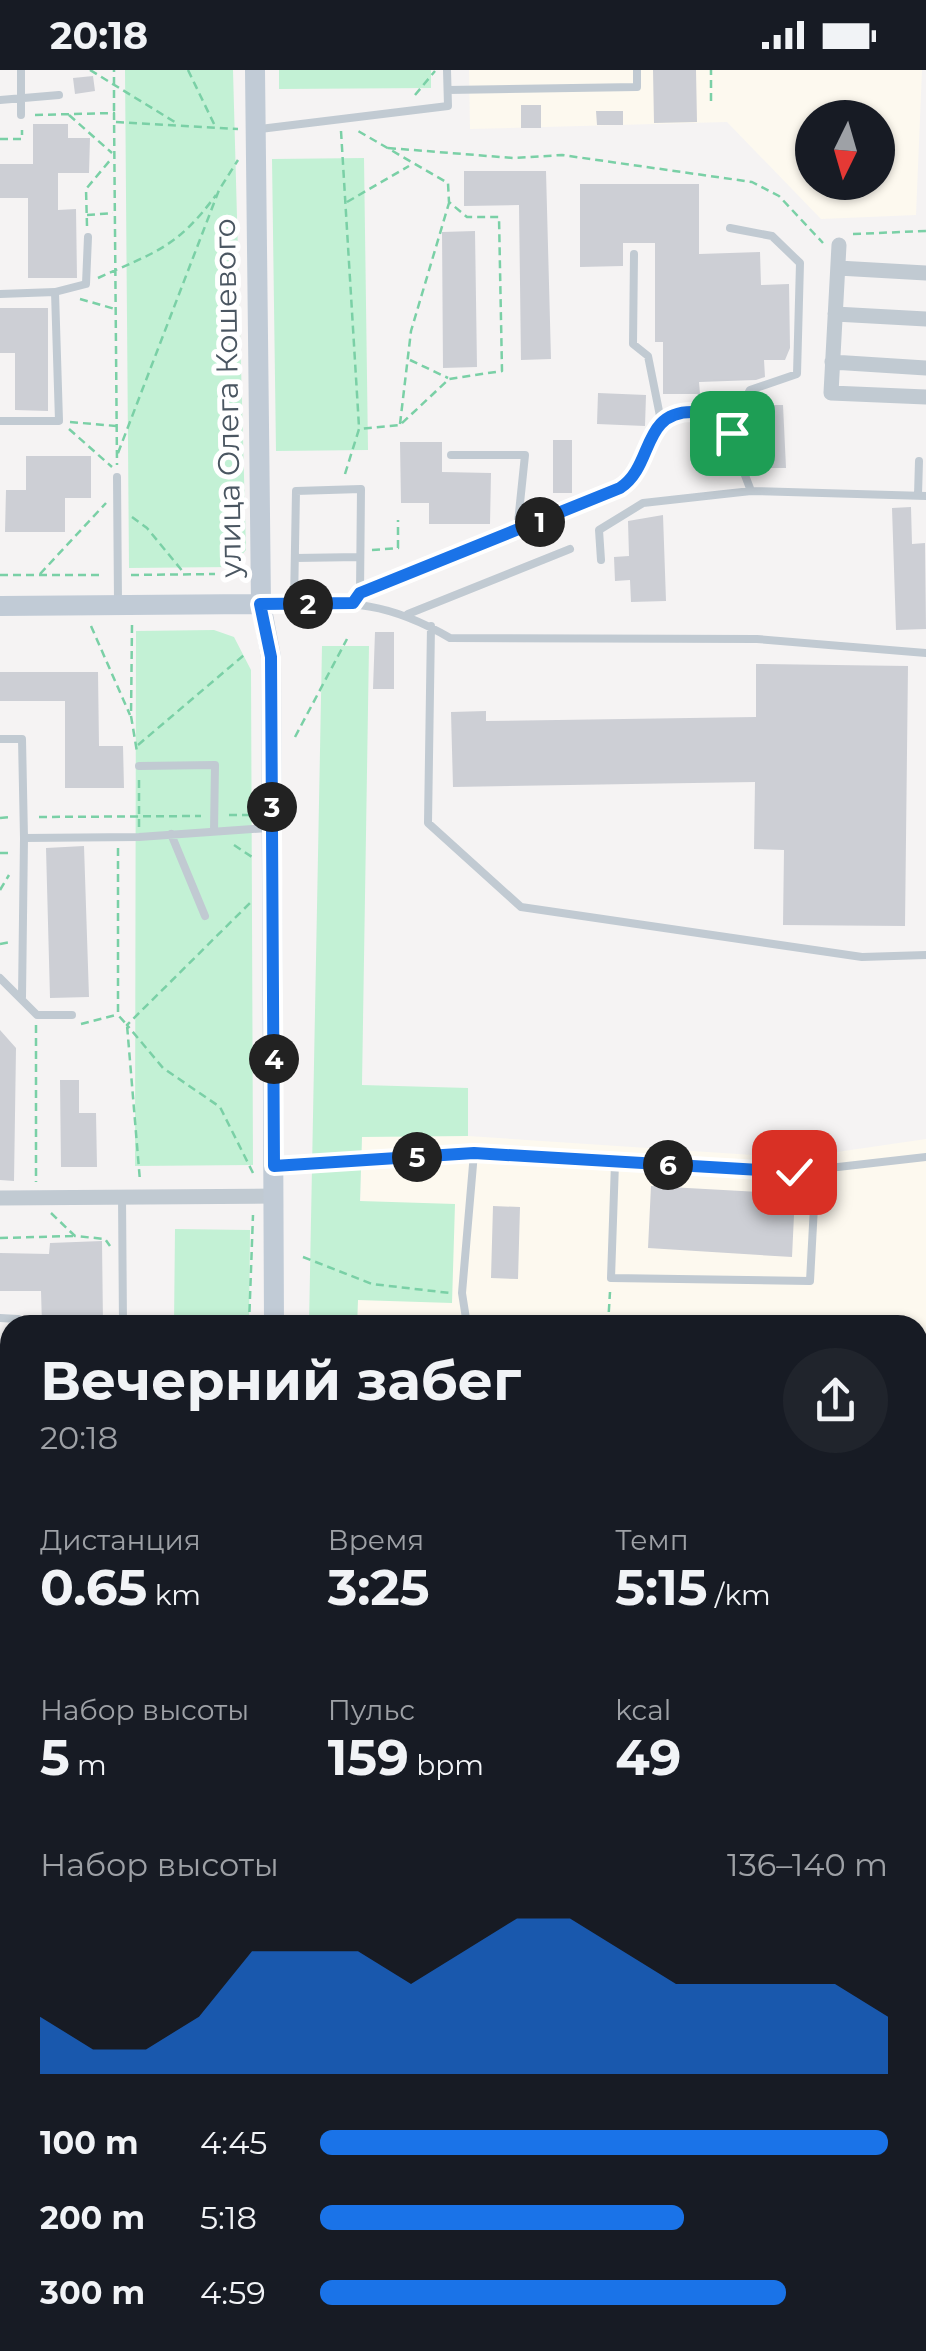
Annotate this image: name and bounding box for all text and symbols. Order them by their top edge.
text: 20:18 [50,12,148,59]
north arrow [795,100,895,200]
map controls [795,100,895,200]
street label: улица Олега Кошевого [206,218,249,579]
pin [690,391,775,476]
icon: arrive [705,406,760,461]
pin: 1 [515,497,565,547]
text: 1 [535,505,545,539]
pin: 2 [283,579,333,629]
text: 2 [300,587,316,621]
pin: 3 [247,782,297,832]
text: 3 [264,790,280,824]
pin: 4 [249,1034,299,1084]
text: 4 [264,1042,284,1076]
pin [752,1130,837,1215]
pin: 5 [392,1132,442,1182]
text: 5 [409,1140,425,1174]
pin: 6 [643,1140,693,1190]
icon: check [767,1145,822,1200]
text: 6 [659,1148,677,1182]
text: Вечерний забег [40,1347,521,1414]
button: share [783,1348,888,1453]
text: 20:18 [40,1418,118,1457]
text: Дистанция [40,1523,201,1557]
text: Время [328,1523,424,1557]
text: Темп [615,1523,689,1557]
text: 0.65 [40,1557,147,1618]
text: 3:25 [328,1557,430,1618]
text: 5:15 [615,1557,708,1618]
text: km [147,1578,201,1612]
text: /km [708,1578,771,1612]
text: Набор высоты [40,1693,249,1727]
text: Пульс [328,1693,415,1727]
text: kcal [615,1693,671,1727]
text: 5 [40,1727,70,1788]
text: 159 [328,1727,409,1788]
text: 49 [615,1727,681,1788]
text: m [70,1748,107,1782]
text: bpm [409,1748,484,1782]
text: Набор высоты [40,1845,279,1884]
text: 136–140 m [727,1845,888,1884]
text: 100 m [40,2123,139,2162]
text: 4:45 [200,2123,267,2162]
text: 200 m [40,2198,145,2237]
text: 5:18 [200,2198,257,2237]
text: 300 m [40,2273,145,2312]
text: 4:59 [200,2273,266,2312]

